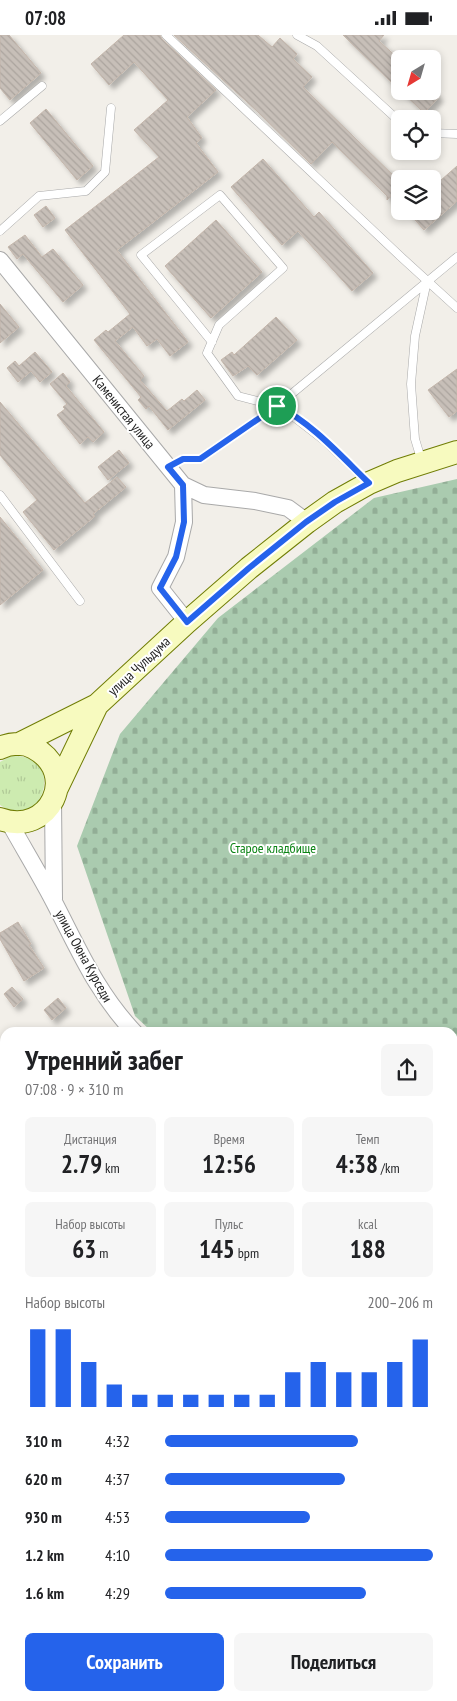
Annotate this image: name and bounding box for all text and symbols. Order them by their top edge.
text: 07:08 [25,6,66,30]
north arrow [391,50,441,100]
map controls [391,50,441,220]
button: locate [391,110,441,160]
button: layers [391,170,441,220]
street label: Каменистая улица [89,371,159,453]
pin [256,385,298,427]
icon: arrive [263,392,291,420]
street label: улица Чульдума [104,633,174,699]
park label: Старое кладбище [230,839,316,857]
street label: улица Оюна Курседи [51,907,117,1005]
text: Утренний забег [25,1041,183,1078]
button: share [381,1044,433,1096]
text: 07:08 · 9 × 310 m [25,1079,123,1099]
text: Дистанция [64,1130,117,1148]
text: Время [213,1130,245,1148]
text: Темп [356,1130,380,1148]
text: 2.79 [61,1148,102,1180]
text: 12:56 [202,1148,256,1180]
text: 4:38 [336,1148,378,1180]
text: km [102,1159,120,1177]
text: /km [378,1159,400,1177]
text: Набор высоты [55,1215,125,1233]
text: Пульс [215,1215,243,1233]
text: kcal [358,1215,377,1233]
text: 63 [72,1233,96,1265]
text: 145 [199,1233,235,1265]
text: 188 [350,1233,386,1265]
text: m [96,1244,108,1262]
text: bpm [235,1244,259,1262]
text: Набор высоты [25,1292,105,1312]
text: 200–206 m [368,1292,433,1312]
text: 310 m [25,1431,62,1451]
text: 4:32 [105,1431,130,1451]
text: 620 m [25,1469,62,1489]
text: 4:37 [105,1469,130,1489]
text: 930 m [25,1507,62,1527]
text: 4:53 [105,1507,130,1527]
text: 1.2 km [25,1545,64,1565]
text: 4:10 [105,1545,130,1565]
text: 1.6 km [25,1583,64,1603]
text: 4:29 [105,1583,130,1603]
button: Сохранить [25,1633,224,1691]
button: Поделиться [234,1633,433,1691]

